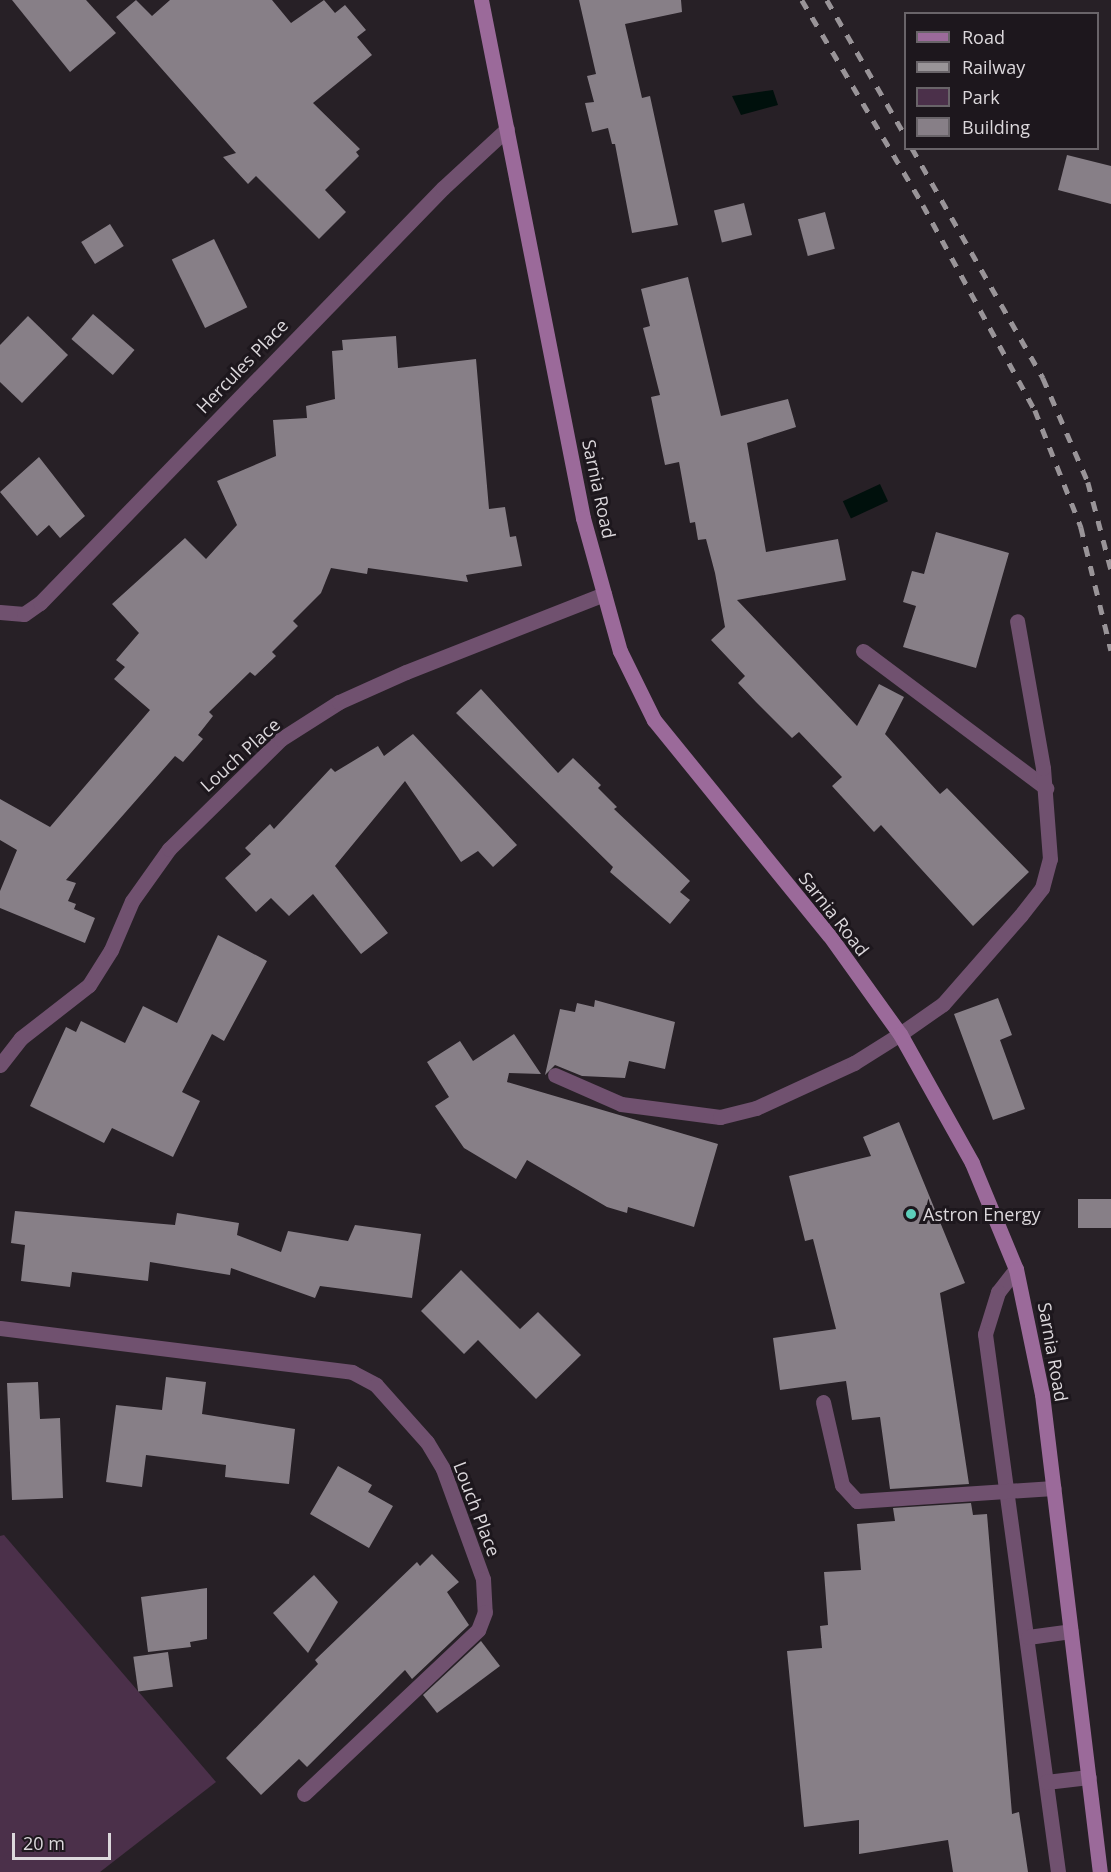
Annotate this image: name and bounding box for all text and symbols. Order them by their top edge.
legend [904,12,1099,150]
text: Road [962,25,1005,49]
text: Railway [962,55,1025,79]
text: Park [962,85,1000,109]
text: Building [962,115,1030,139]
street label: Hercules Place [192,314,292,418]
street label: Sarnia Road [578,438,620,540]
street label: Louch Place [196,714,284,796]
street label: Sarnia Road [795,868,873,960]
place label: Astron Energy [923,1203,1041,1225]
marker: Astron Energy [904,1207,918,1221]
street label: Sarnia Road [1034,1301,1072,1403]
street label: Louch Place [449,1459,505,1559]
scale bar [15,1821,114,1859]
text: 20 m [23,1831,65,1855]

